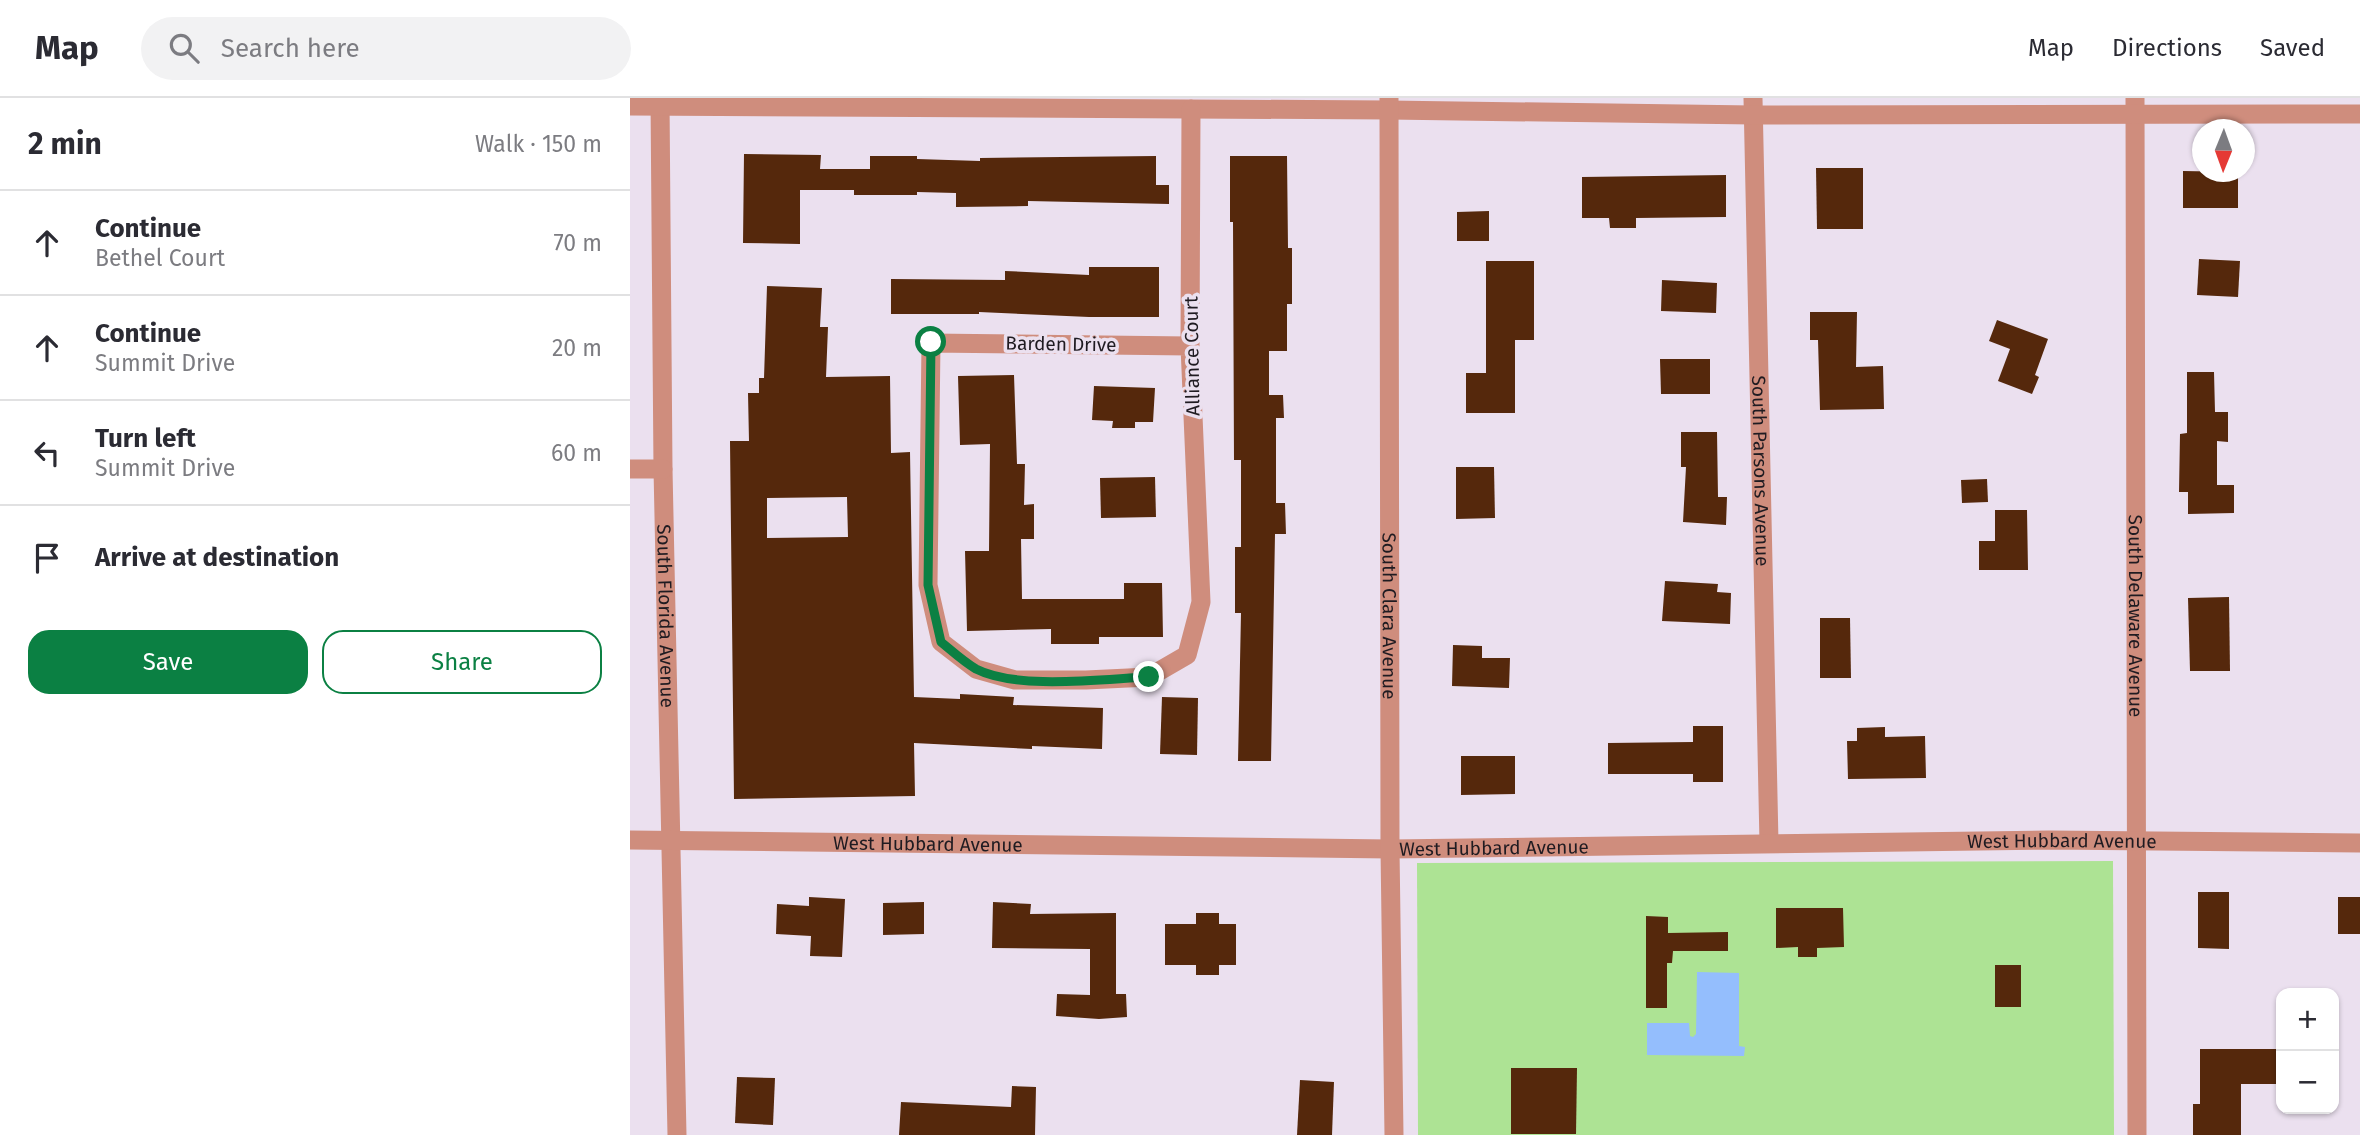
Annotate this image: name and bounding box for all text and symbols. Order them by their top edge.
search box [141,17,631,80]
text: Map [35,28,99,68]
icon: search [165,29,203,67]
text: Search here [221,33,360,64]
text: Map [2028,34,2074,62]
text: Directions [2112,34,2222,62]
text: Saved [2260,34,2325,62]
north arrow [2192,119,2255,182]
text: 2 min [28,126,102,162]
text: Walk · 150 m [475,130,602,158]
text: Continue [95,213,201,244]
icon: ahead [28,224,66,262]
text: 70 m [553,229,602,257]
text: Bethel Court [95,244,225,272]
street label: Alliance Court [1179,296,1205,416]
text: Continue [95,318,201,349]
route start [915,326,946,357]
icon: ahead [28,329,66,367]
street label: Barden Drive [1005,332,1117,356]
text: 20 m [552,334,602,362]
text: Summit Drive [95,349,235,377]
street label: South Parsons Avenue [1747,375,1775,567]
text: Turn left [95,423,196,454]
icon: left [28,434,66,472]
text: 60 m [551,439,602,467]
text: Summit Drive [95,454,235,482]
street label: South Delaware Avenue [2124,515,2148,717]
street label: South Florida Avenue [653,524,680,708]
street label: South Clara Avenue [1378,532,1401,700]
icon: arrive [28,539,66,577]
text: Arrive at destination [95,542,339,573]
button: Save [28,630,308,694]
button: Share [322,630,602,694]
route end [1133,661,1164,692]
street label: West Hubbard Avenue [1967,829,2157,853]
street label: West Hubbard Avenue [833,831,1023,856]
street label: West Hubbard Avenue [1399,835,1589,860]
map controls [2276,988,2339,1114]
button: + [2276,988,2339,1051]
button: − [2276,1051,2339,1114]

